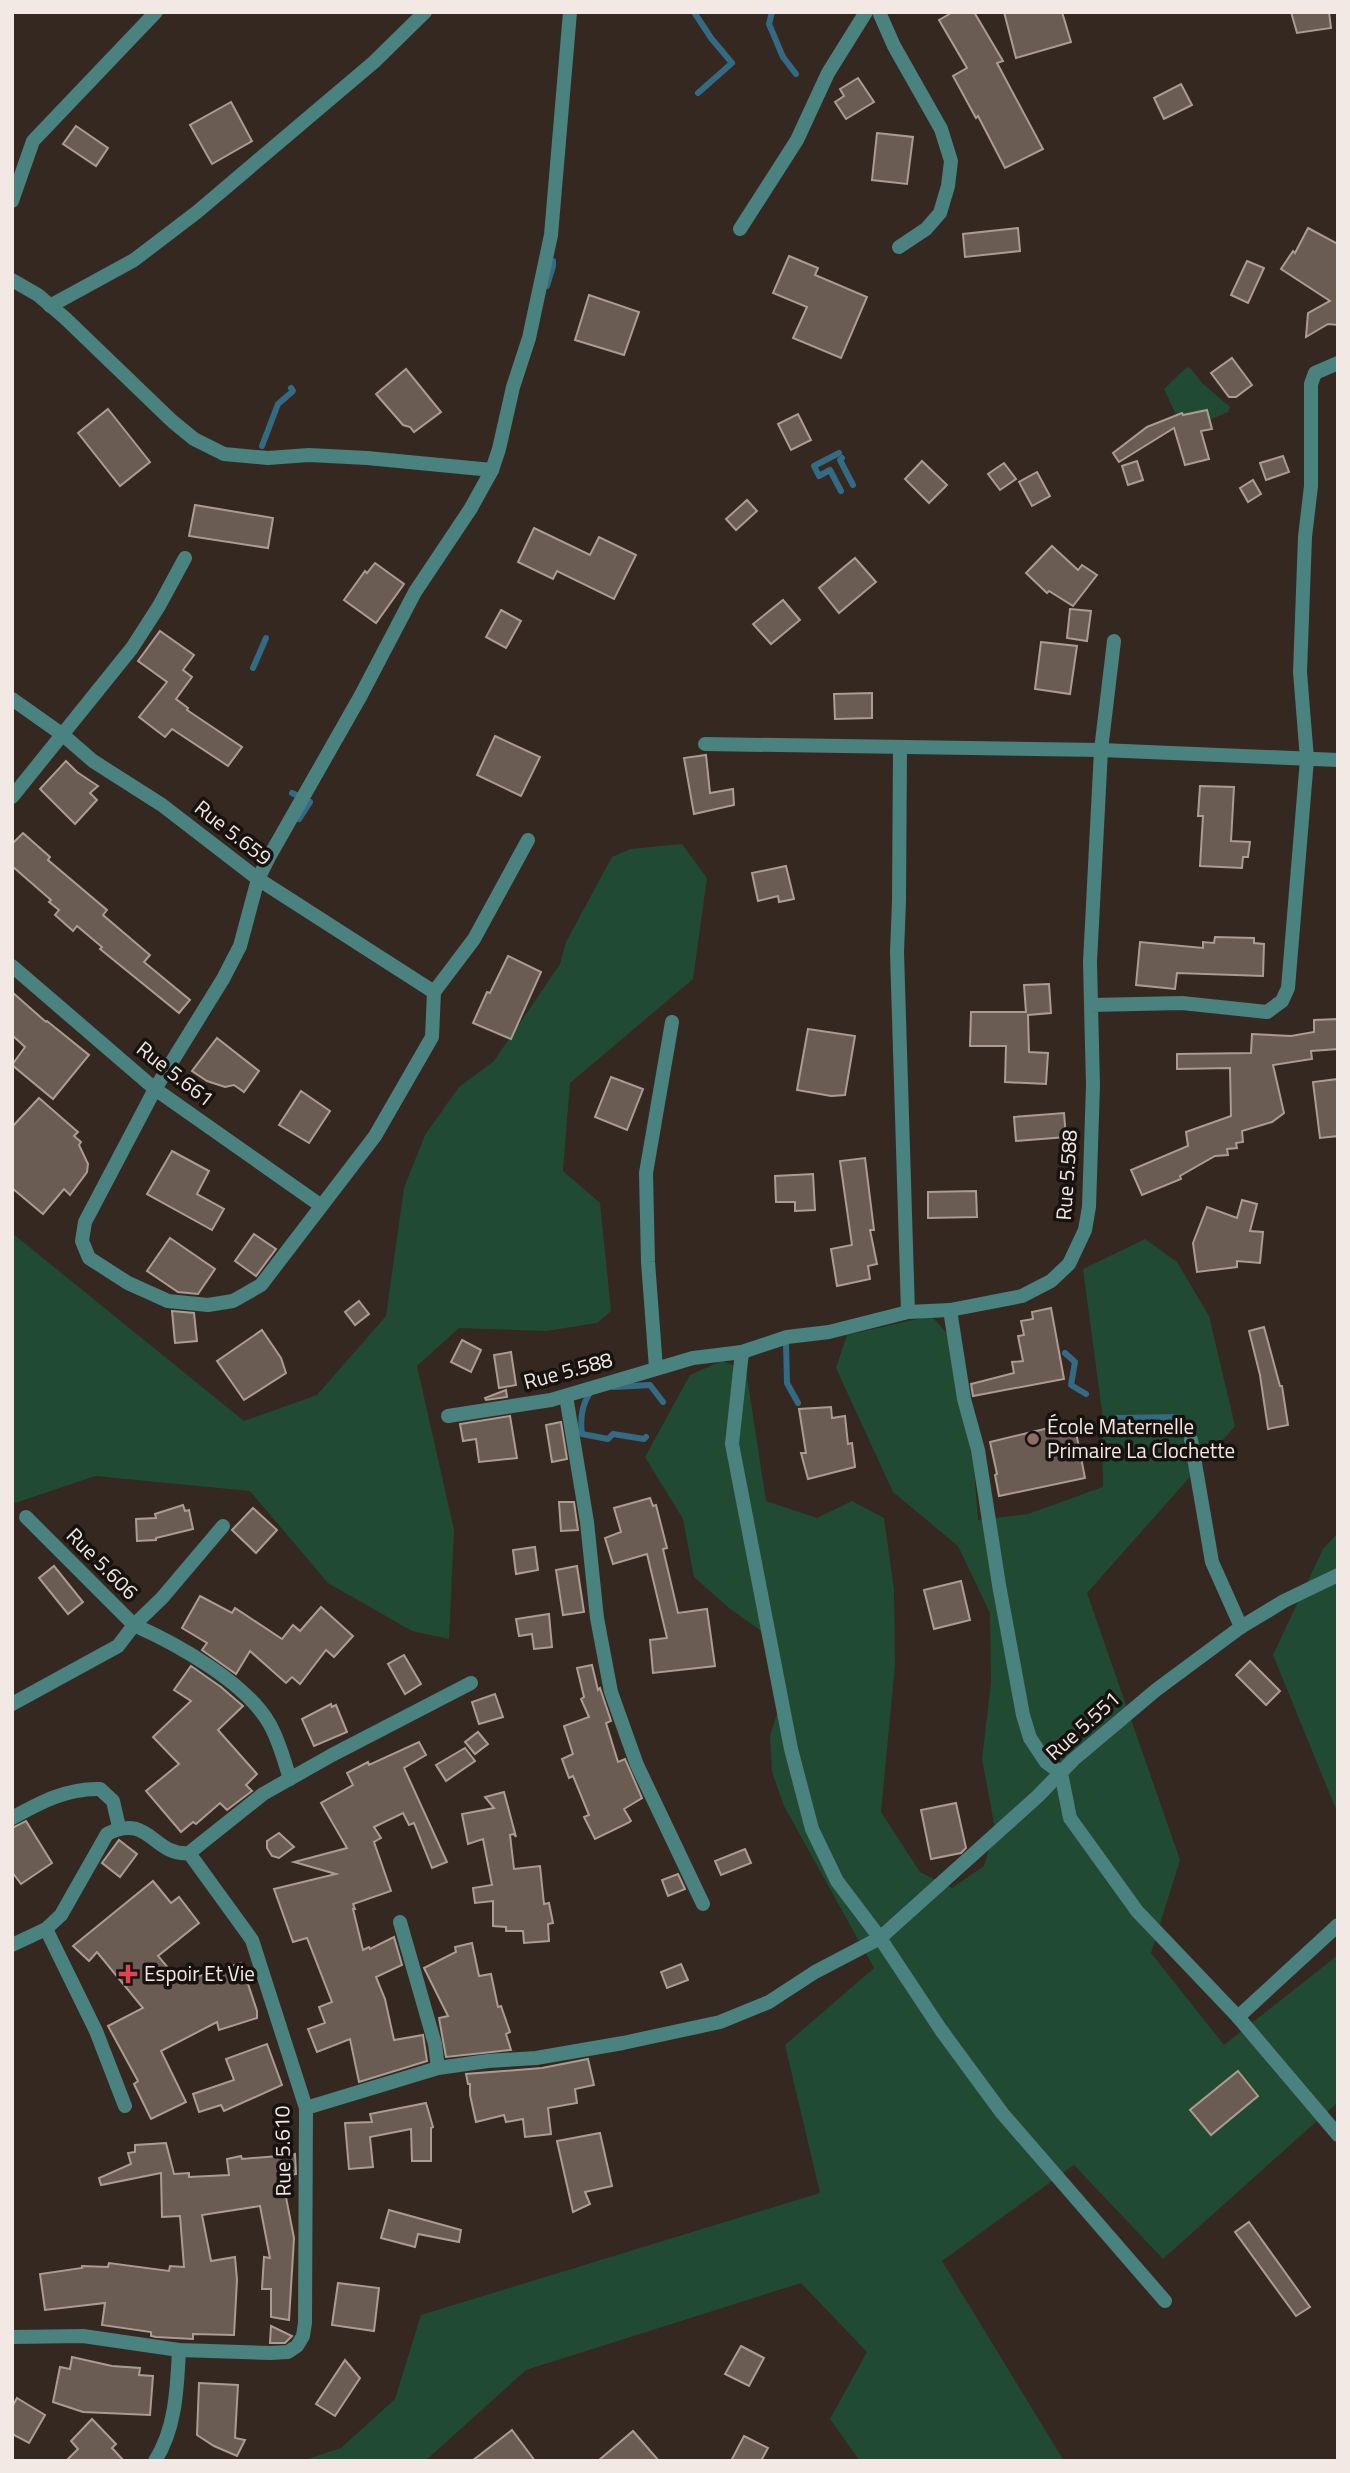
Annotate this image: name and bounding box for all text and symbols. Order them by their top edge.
street label: Rue 5.659 [188,792,279,873]
street label: Rue 5.661 [130,1033,221,1114]
street label: Rue 5.588 [1047,1128,1085,1221]
street label: Rue 5.588 [520,1343,616,1397]
place label: École Maternelle Primaire La Clochette [1047,1410,1235,1466]
marker: École Maternelle Primaire La Clochette [1025,1431,1041,1447]
street label: Rue 5.606 [59,1520,146,1607]
street label: Rue 5.551 [1038,1683,1127,1768]
place label: Espoir Et Vie [144,1957,255,1989]
marker: Espoir Et Vie [118,1964,138,1984]
street label: Rue 5.610 [265,2105,299,2197]

